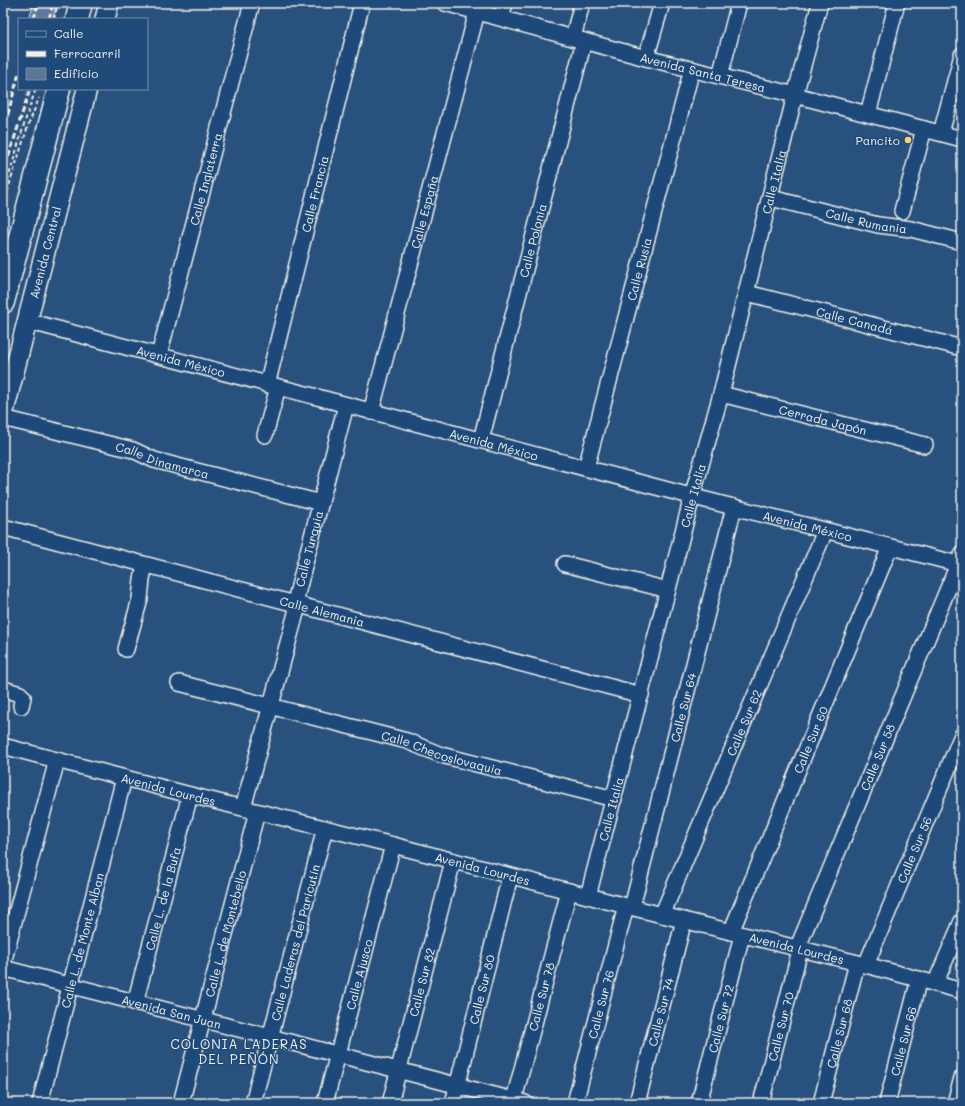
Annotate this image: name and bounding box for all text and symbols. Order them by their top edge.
legend [18,18,148,90]
text: Calle [54,25,84,41]
text: Ferrocarril [54,45,121,61]
street label: Avenida Santa Teresa [638,49,767,95]
text: Edificio [54,65,98,81]
street label: Calle Inglaterra [186,131,225,227]
place label: Pancito [855,132,900,148]
marker: Pancito [903,135,913,145]
street label: Calle Italia [758,148,789,215]
street label: Calle Francia [297,154,332,234]
street label: Calle España [407,174,441,250]
street label: Calle Polonia [515,202,550,279]
street label: Avenida Central [25,204,64,300]
street label: Calle Rumania [824,204,908,236]
street label: Calle Rusia [623,236,655,302]
street label: Calle Canadá [814,303,895,338]
street label: Avenida México [135,342,227,380]
street label: Cerrada Japón [777,401,868,438]
street label: Avenida México [448,425,540,464]
street label: Calle Dinamarca [114,438,211,482]
street label: Calle Italia [676,462,709,529]
street label: Avenida México [761,507,854,545]
street label: Calle Turquia [291,509,326,588]
street label: Calle Alemania [278,592,366,630]
street label: Calle Sur 64 [666,671,699,744]
street label: Calle Sur 62 [723,687,765,758]
street label: Calle Sur 60 [789,703,832,776]
street label: Calle Sur 58 [856,721,898,793]
street label: Calle Checoslovaquia [380,727,504,778]
street label: Avenida Lourdes [119,769,218,809]
street label: Calle Italia [595,775,627,843]
street label: Calle Sur 56 [893,814,935,885]
street label: Calle L. de la Bufa [141,845,184,952]
street label: Avenida Lourdes [434,848,532,889]
street label: Calle Laderas del Paricutín [267,862,323,1022]
street label: Calle L. de Montebello [201,869,249,999]
street label: Calle L. de Monte Alban [57,871,107,1010]
street label: Avenida Lourdes [748,929,846,967]
street label: Calle Ajusco [342,937,376,1011]
street label: Calle Sur 82 [405,946,438,1018]
street label: Calle Sur 80 [465,952,498,1026]
street label: Calle Sur 78 [524,961,558,1033]
street label: Calle Sur 76 [584,968,617,1040]
street label: Calle Sur 74 [644,976,677,1048]
street label: Calle Sur 72 [704,983,737,1055]
street label: Calle Sur 70 [764,990,797,1063]
street label: Avenida San Juan [120,991,223,1032]
street label: Calle Sur 68 [822,997,856,1070]
street label: Calle Sur 66 [886,1005,920,1077]
district label: COLONIA LADERAS DEL PEÑÓN [170,1035,308,1067]

